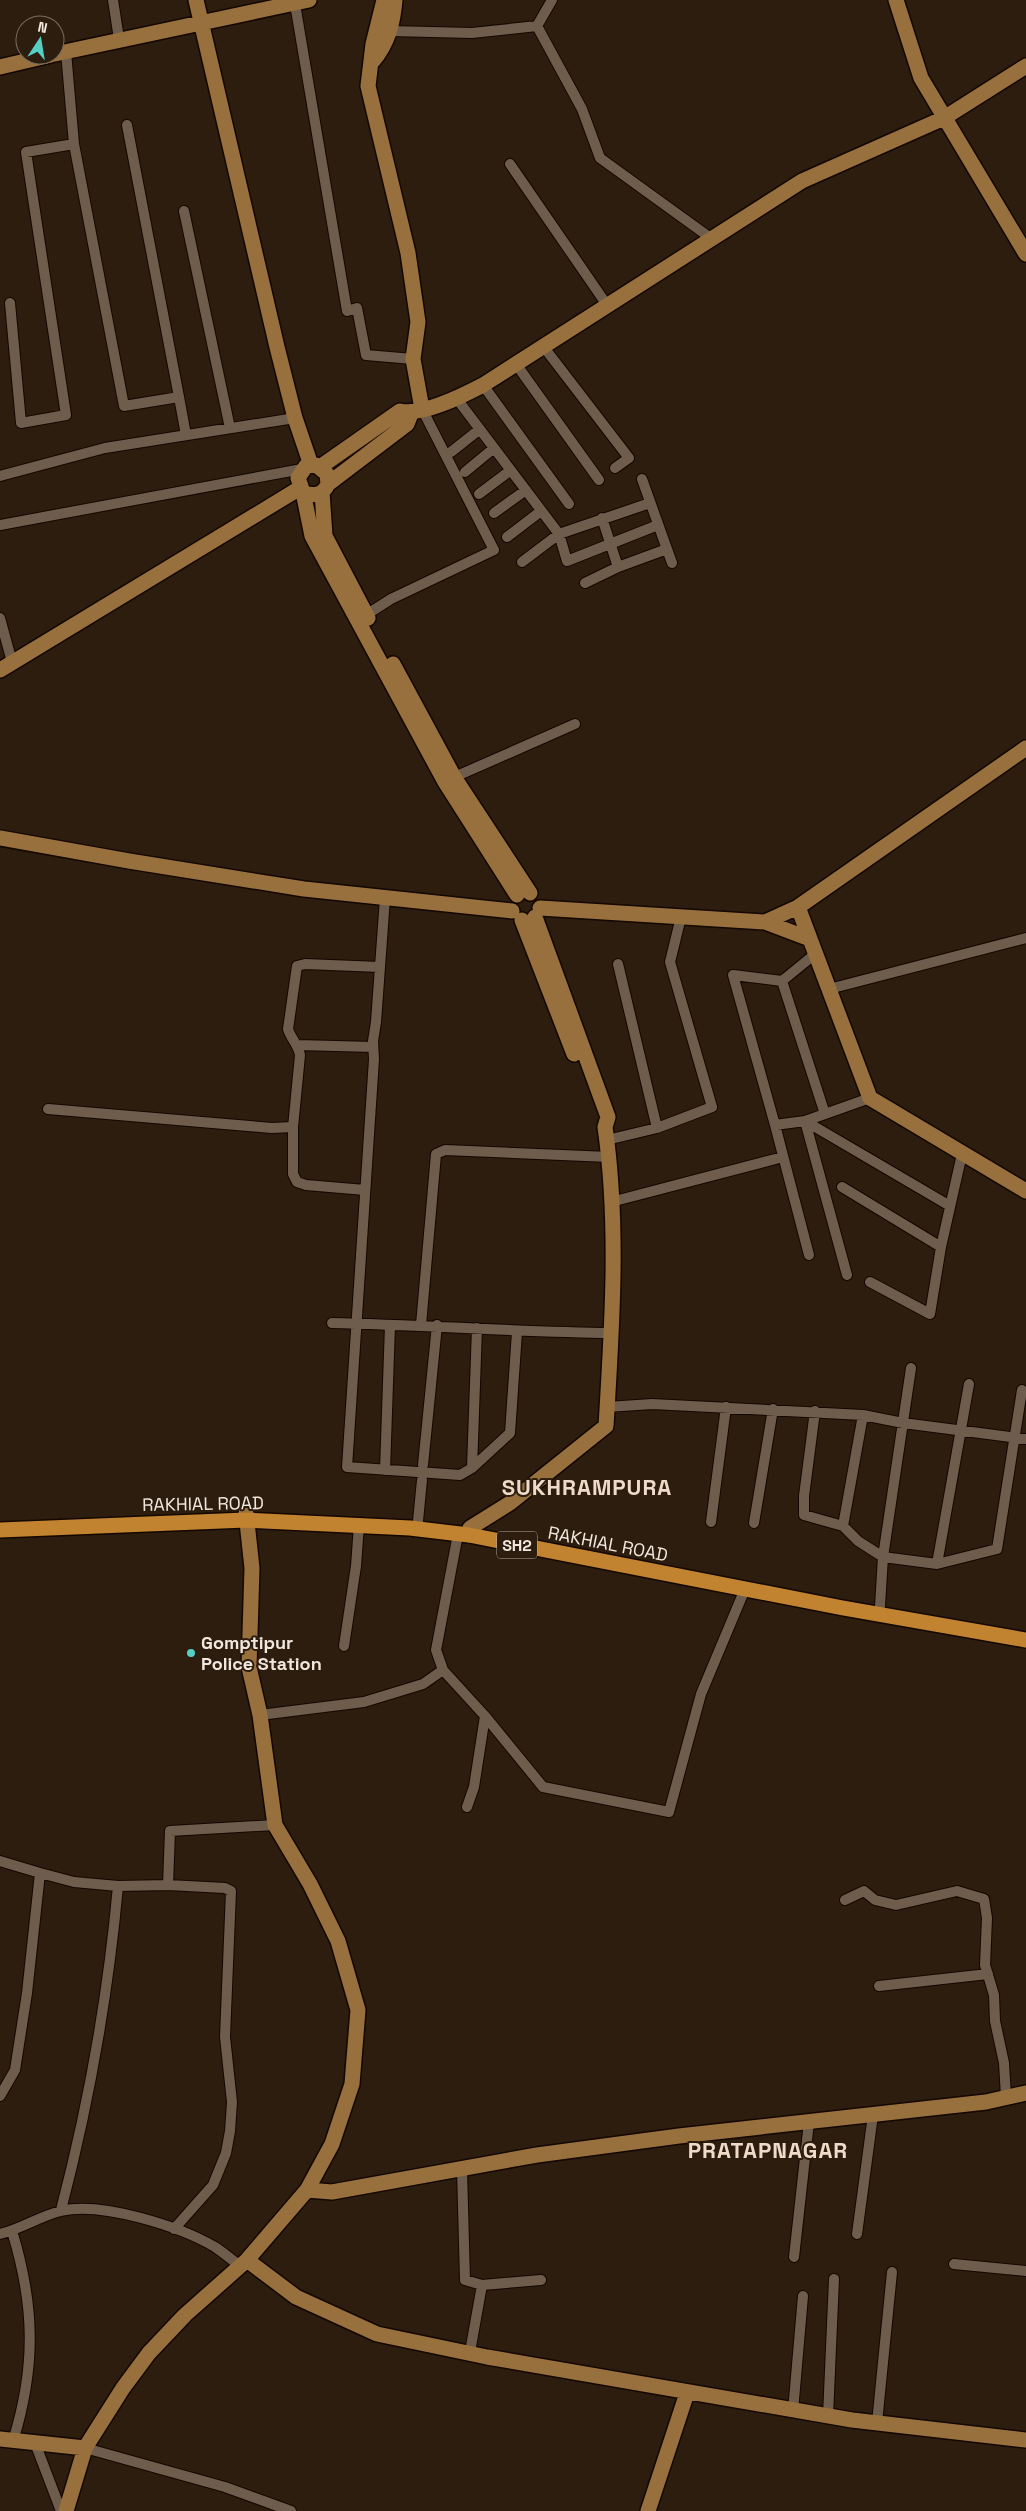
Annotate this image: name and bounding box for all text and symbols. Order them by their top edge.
north arrow [15,15,65,65]
text: N [36,18,49,37]
district label: SUKHRAMPURA [502,1473,672,1501]
street label: RAKHIAL ROAD [142,1491,264,1516]
street label: RAKHIAL ROAD [546,1521,670,1566]
road number: SH2 [497,1532,537,1558]
place label: Gomptipur Police Station [201,1631,322,1675]
marker: Gomptipur Police Station [185,1647,197,1659]
district label: PRATAPNAGAR [688,2136,848,2164]

